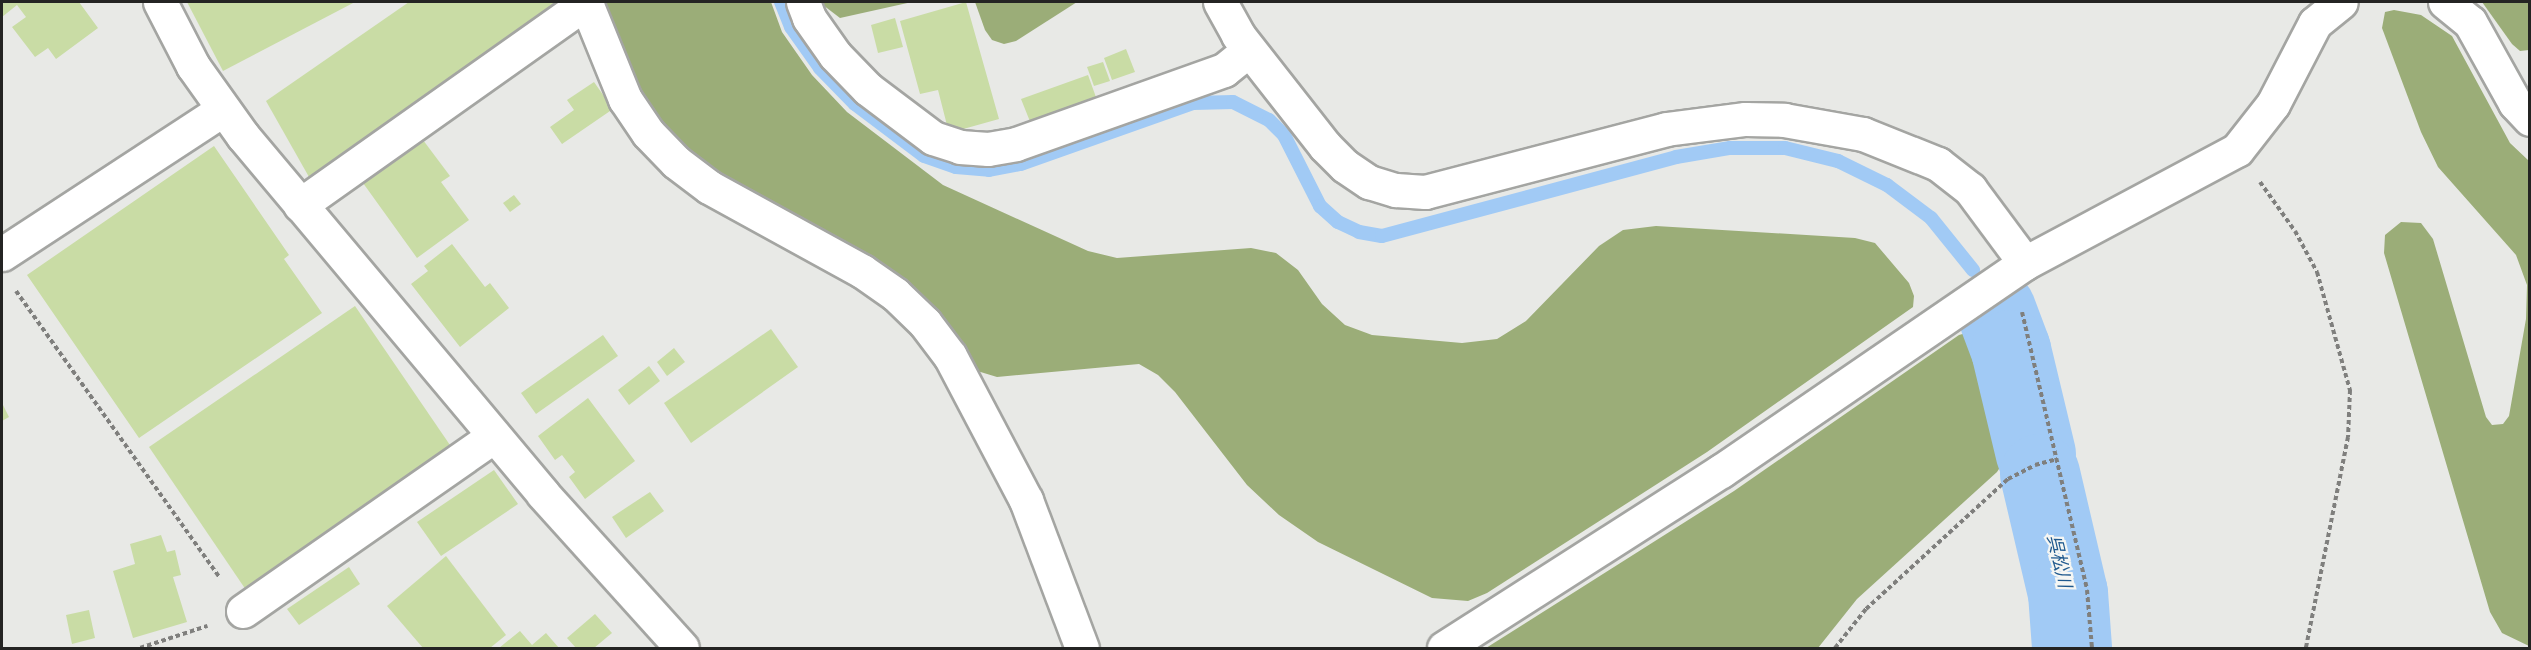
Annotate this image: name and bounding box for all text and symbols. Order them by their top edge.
water label: 呉松川 [2043,532,2077,590]

